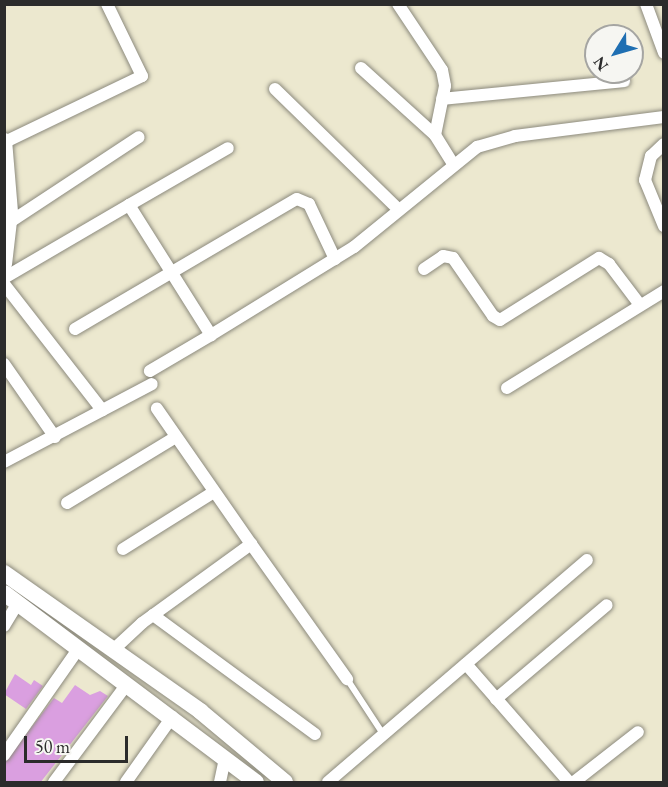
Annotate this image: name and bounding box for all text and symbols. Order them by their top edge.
north arrow [584,24,644,84]
text: N [589,52,613,75]
scale bar [27,724,130,762]
text: 50 m [35,735,70,758]

